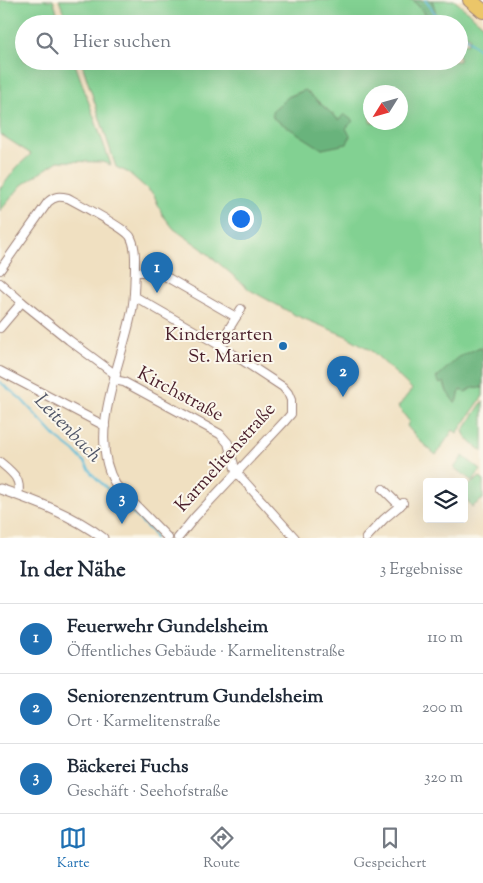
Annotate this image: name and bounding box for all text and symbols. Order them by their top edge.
search box [15,15,468,70]
icon: search [33,29,61,57]
text: Hier suchen [73,29,171,56]
north arrow [363,85,408,130]
your location [228,206,254,232]
pin: 1 [141,252,173,293]
place label: Kindergarten St. Marien [165,322,273,371]
marker: Kindergarten St. Marien [277,340,289,352]
pin: 2 [327,356,359,397]
street label: Kirchstraße [132,361,228,429]
water label: Leitenbach [26,388,108,470]
street label: Karmelitenstraße [169,397,283,519]
map controls [423,478,468,523]
button: layers [423,478,468,523]
pin: 3 [106,483,138,524]
text: In der Nähe [20,556,126,586]
text: 3 Ergebnisse [380,559,463,582]
text: Feuerwehr Gundelsheim [67,614,268,641]
text: 1 [33,627,39,650]
text: 110 m [427,627,463,650]
text: Öffentliches Gebäude · Karmelitenstraße [67,641,345,664]
text: Seniorenzentrum Gundelsheim [67,684,323,711]
text: 2 [32,697,40,720]
text: 200 m [422,697,463,720]
text: Ort · Karmelitenstraße [67,711,221,734]
text: Bäckerei Fuchs [67,754,189,781]
text: 3 [33,767,39,790]
text: 320 m [424,767,463,790]
text: Geschäft · Seehofstraße [67,781,229,804]
tab: Karte [57,824,90,874]
tab: Route [203,824,240,874]
tab: Gespeichert [354,824,426,874]

